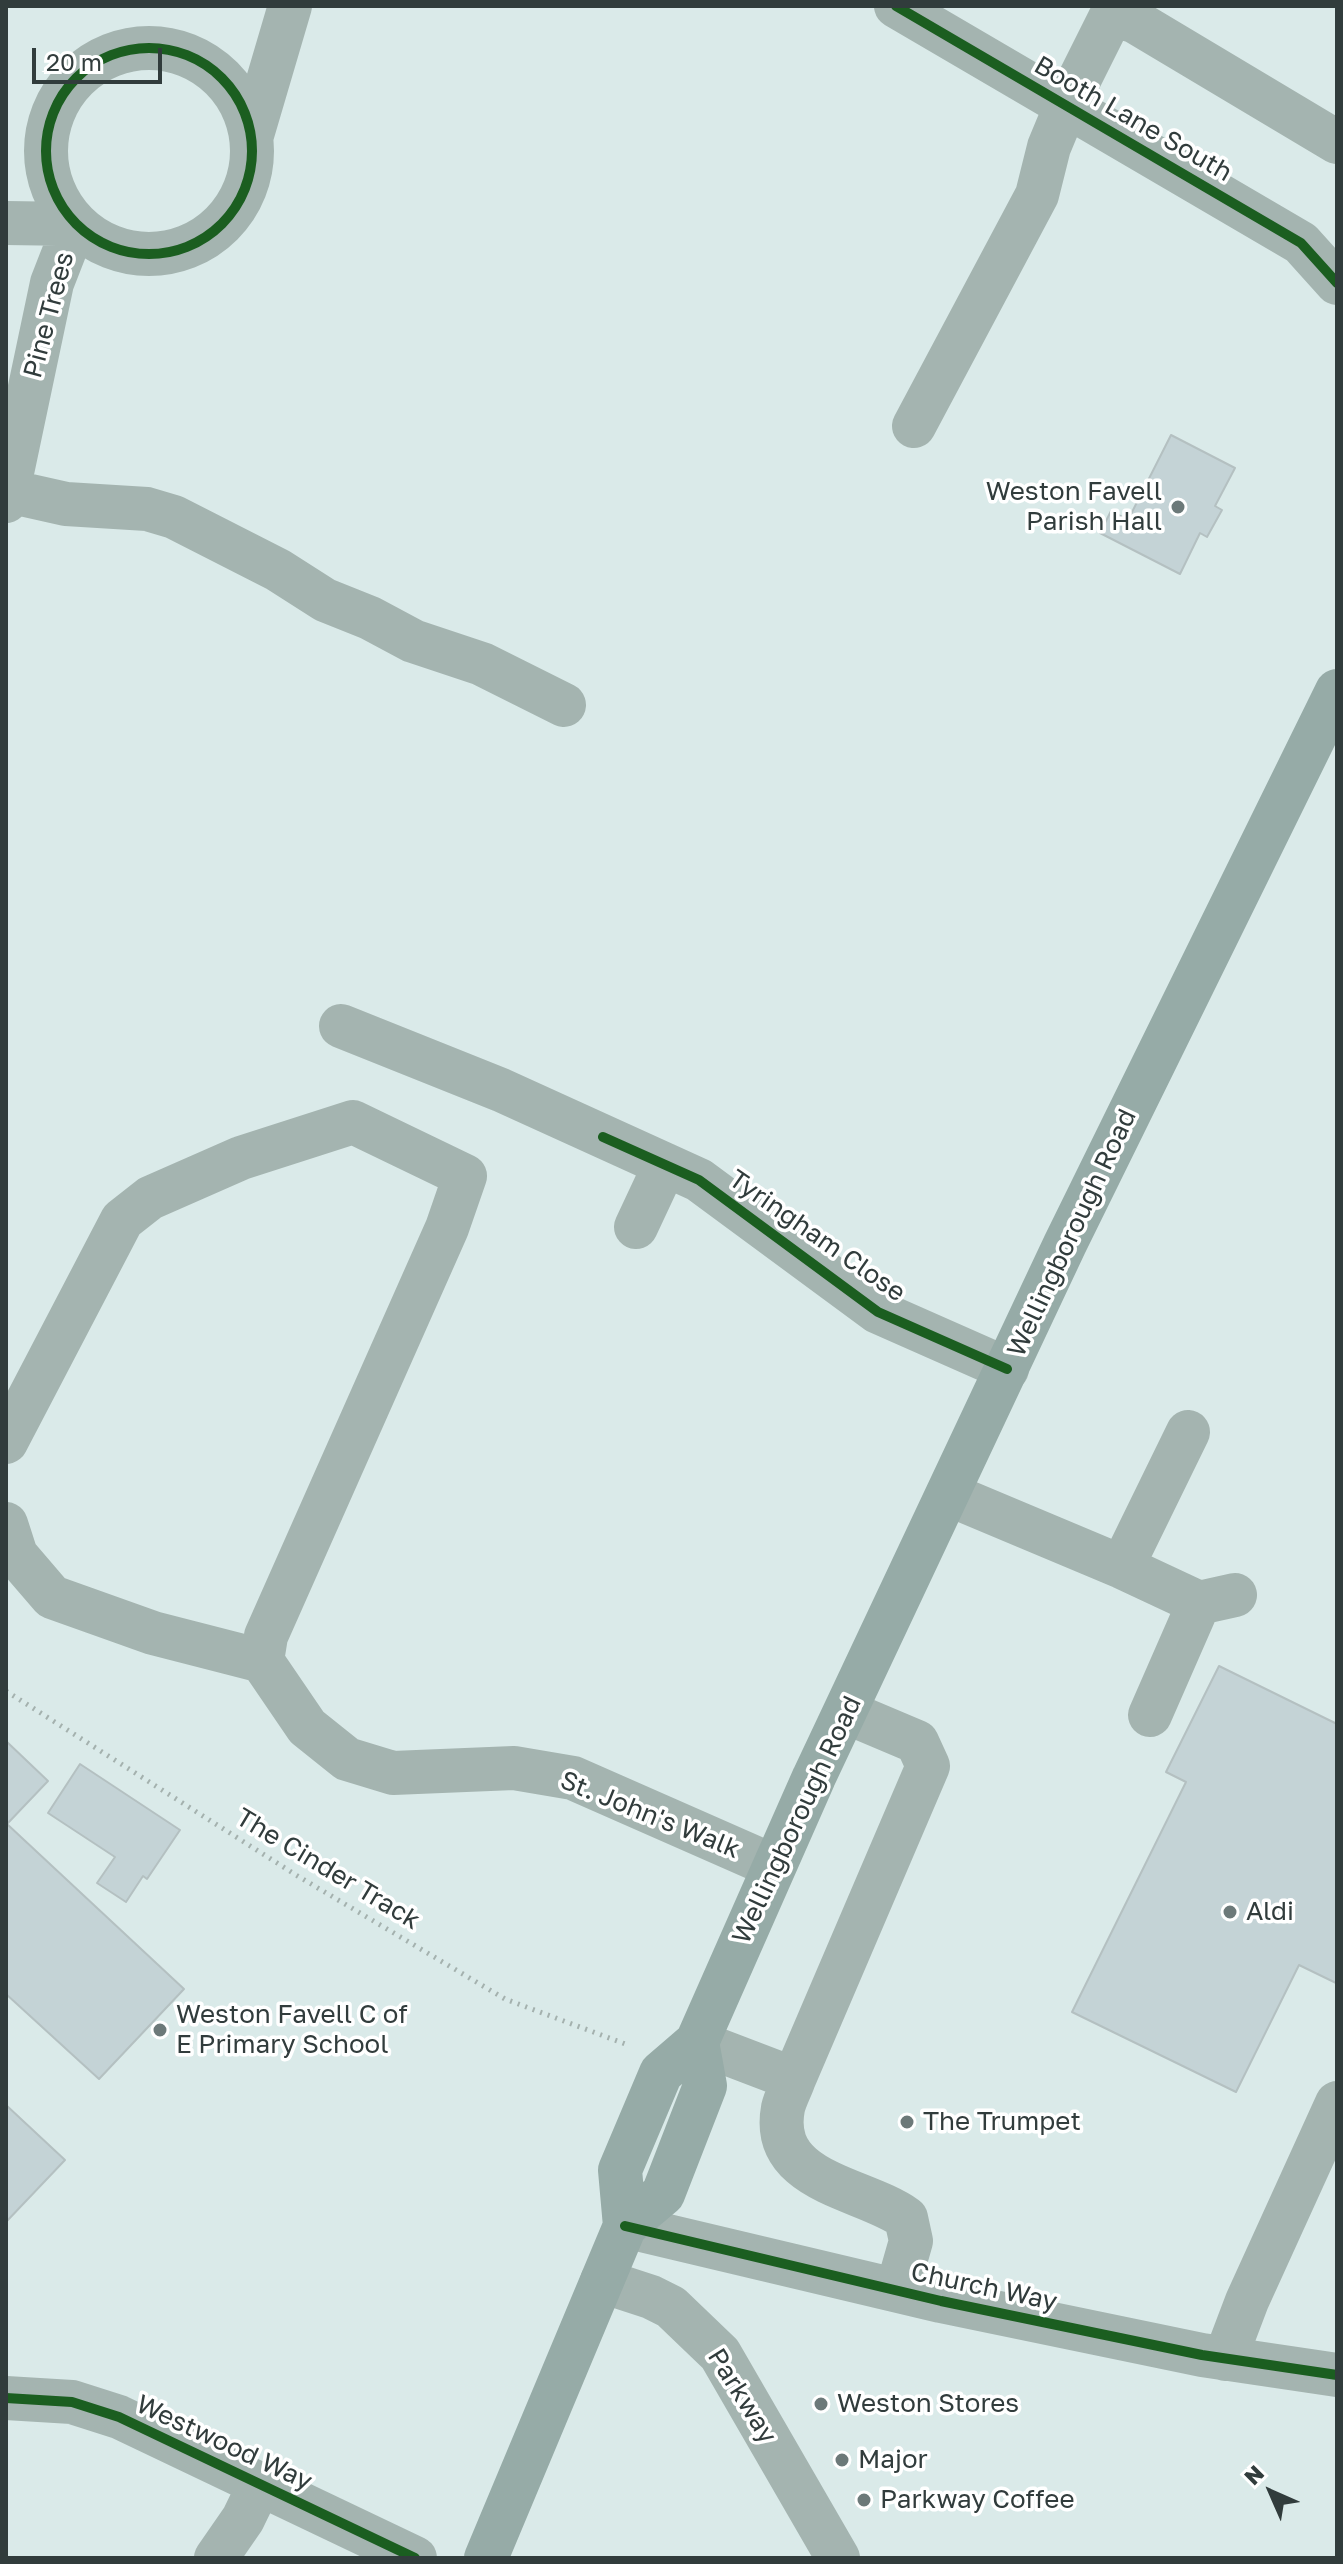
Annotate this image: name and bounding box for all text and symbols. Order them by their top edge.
scale bar [36,32,166,82]
text: 20 m [46,47,102,76]
street label: Booth Lane South [1029,50,1237,188]
street label: Pine Trees [17,249,81,381]
place label: Weston Favell Parish Hall [986,476,1162,538]
marker: Weston Favell Parish Hall [1169,498,1187,516]
street label: Wellingborough Road [1001,1104,1143,1362]
street label: Tyringham Close [723,1164,911,1308]
street label: Wellingborough Road [726,1691,868,1949]
street label: St. John's Walk [556,1765,744,1865]
street label: The Cinder Track [230,1802,426,1936]
place label: Aldi [1246,1896,1294,1928]
marker: Aldi [1221,1903,1239,1921]
place label: Weston Favell C of E Primary School [176,1999,408,2060]
marker: Weston Favell C of E Primary School [151,2021,169,2039]
place label: The Trumpet [923,2106,1081,2138]
marker: The Trumpet [898,2113,916,2131]
street label: Church Way [908,2256,1060,2318]
street label: Parkway [701,2343,783,2449]
place label: Weston Stores [837,2388,1019,2420]
street label: Westwood Way [131,2389,317,2497]
marker: Weston Stores [812,2395,830,2413]
place label: Major [858,2444,928,2476]
marker: Major [833,2451,851,2469]
north arrow [1231,2452,1311,2532]
text: N [1238,2459,1269,2490]
place label: Parkway Coffee [880,2484,1074,2516]
marker: Parkway Coffee [855,2491,873,2509]

